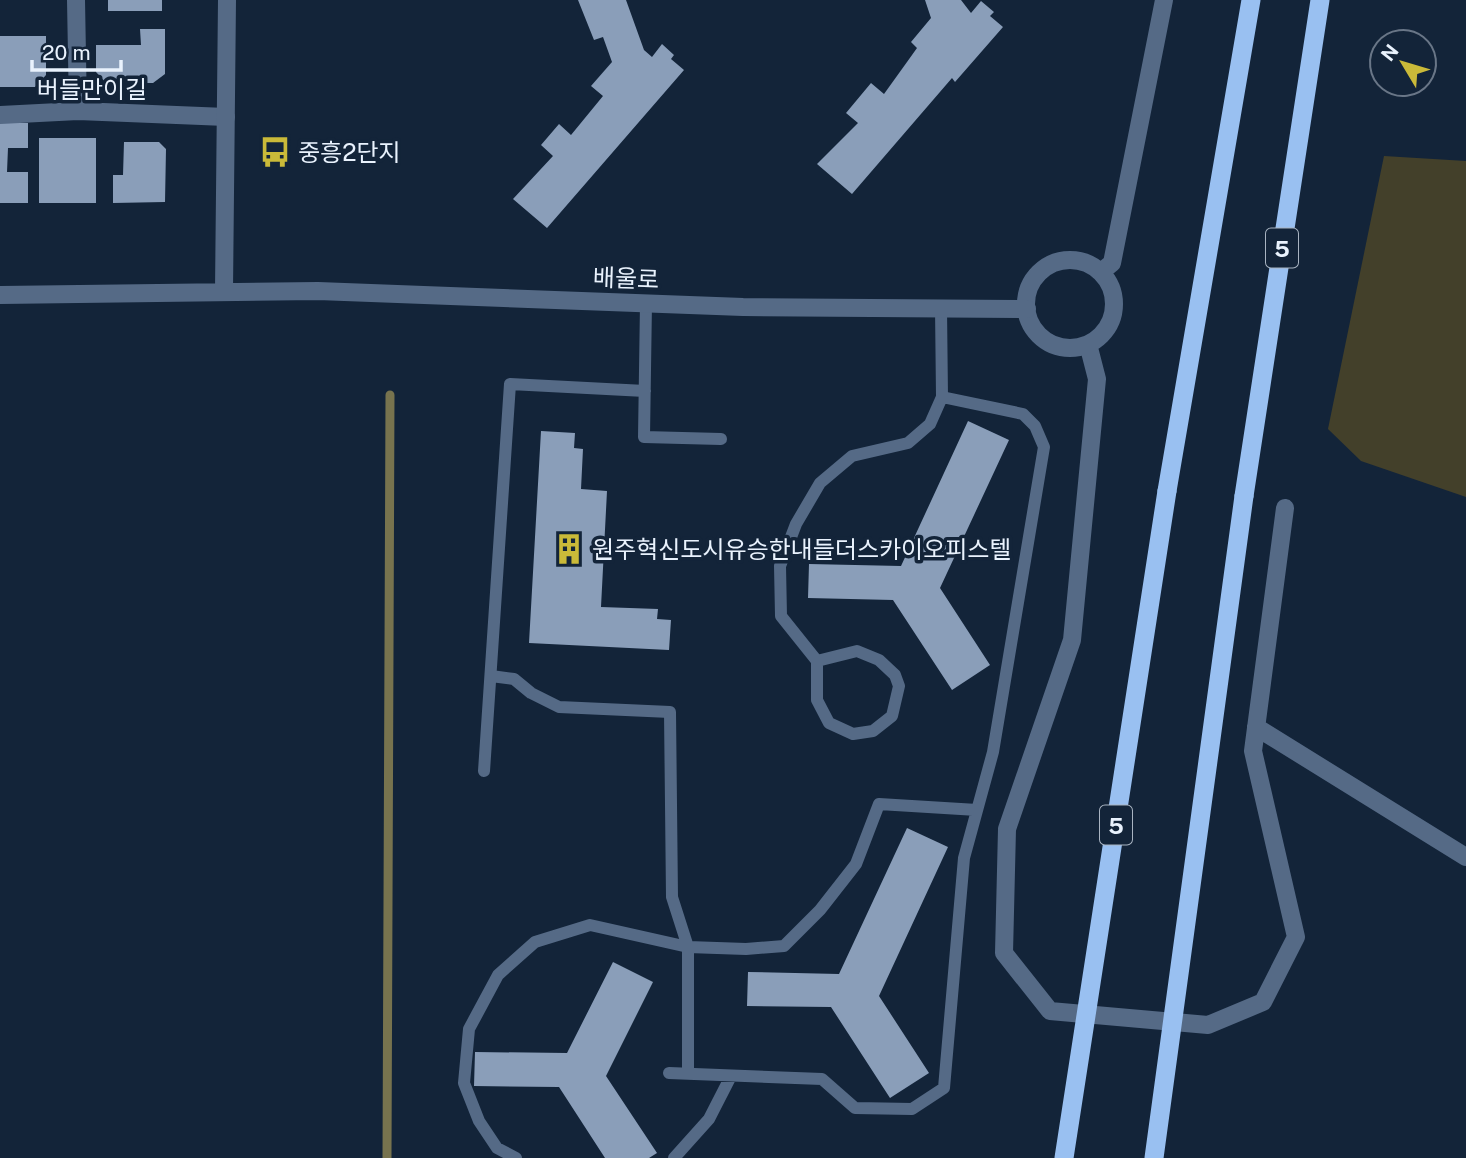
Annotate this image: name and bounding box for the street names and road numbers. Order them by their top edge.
street label: 버들만이길 [37,75,147,103]
road number: 5 [1266,229,1298,268]
street label: 배울로 [592,263,660,293]
road number: 5 [1100,806,1132,845]

